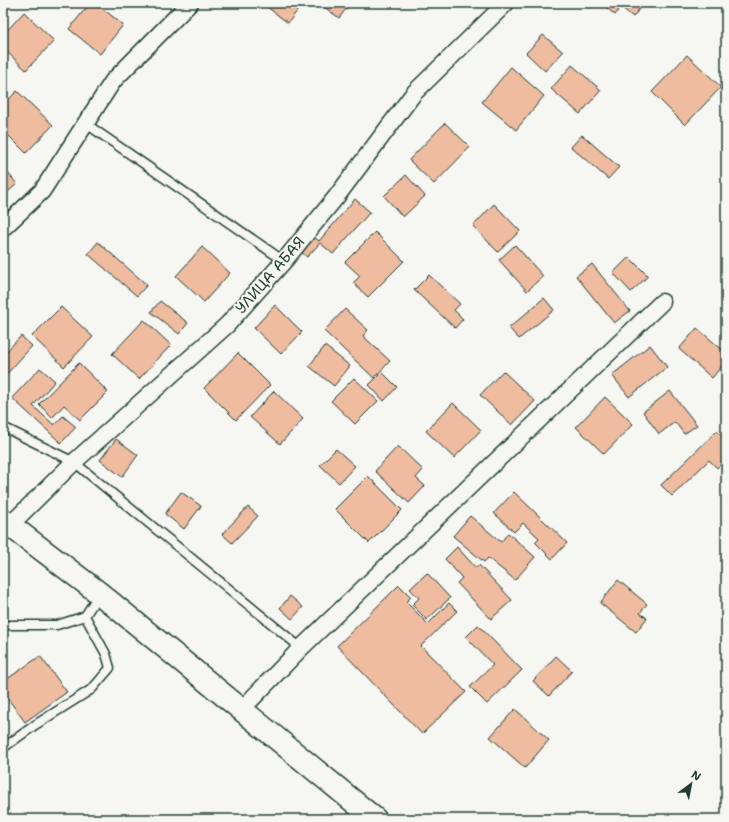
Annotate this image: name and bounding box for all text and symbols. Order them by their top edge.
street label: УЛИЦА АБАЯ [231,232,309,318]
north arrow [671,764,711,804]
text: N [688,767,704,785]

